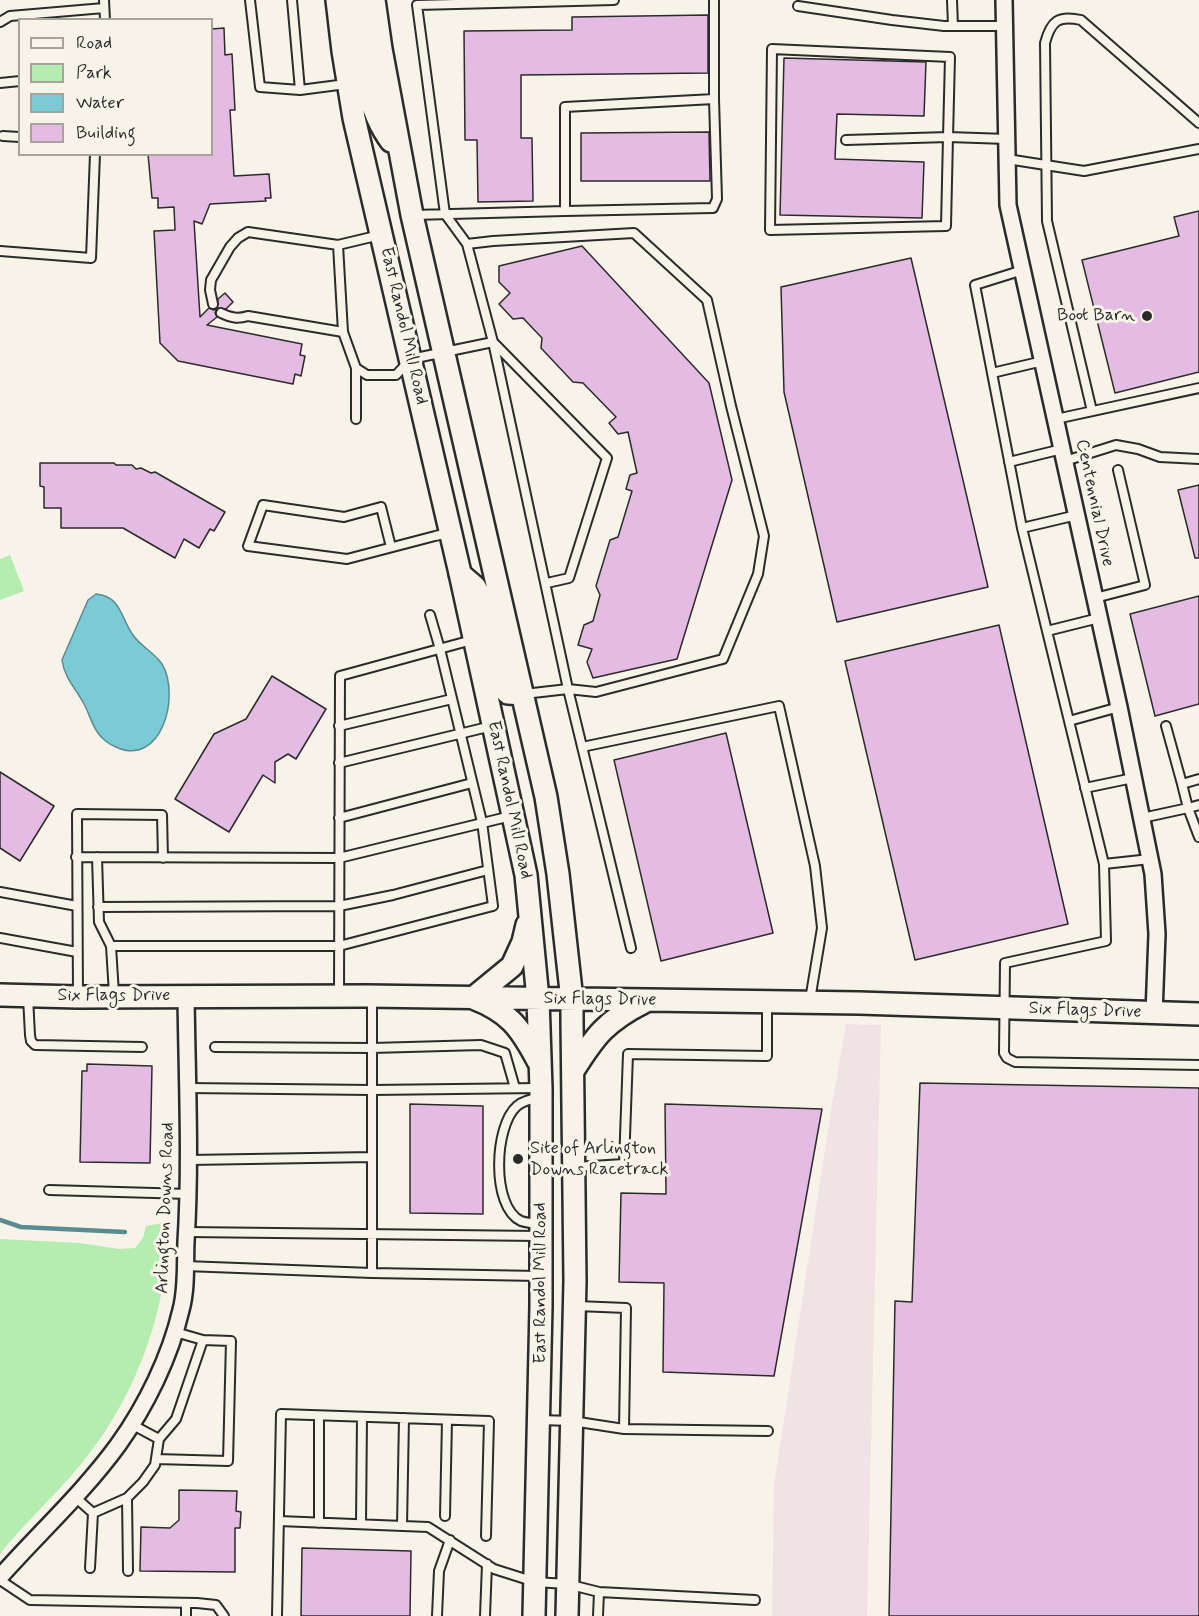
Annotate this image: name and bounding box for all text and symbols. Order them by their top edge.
legend [18,18,213,156]
text: Road [76,31,112,55]
text: Park [76,61,112,85]
text: Water [76,91,124,115]
text: Building [76,121,136,145]
street label: East Randol Mill Road [374,245,432,407]
place label: Boot Barn [1057,305,1135,327]
marker: Boot Barn [1140,309,1154,323]
street label: Centennial Drive [1070,437,1118,569]
street label: East Randol Mill Road [482,719,536,881]
street label: Six Flags Drive [58,985,170,1007]
street label: Six Flags Drive [543,988,657,1012]
street label: Six Flags Drive [1028,998,1142,1024]
street label: Arlington Downs Road [152,1122,180,1294]
place label: Site of Arlington Downs Racetrack [530,1138,668,1180]
marker: Site of Arlington Downs Racetrack [511,1152,525,1166]
street label: East Randol Mill Road [530,1202,552,1364]

